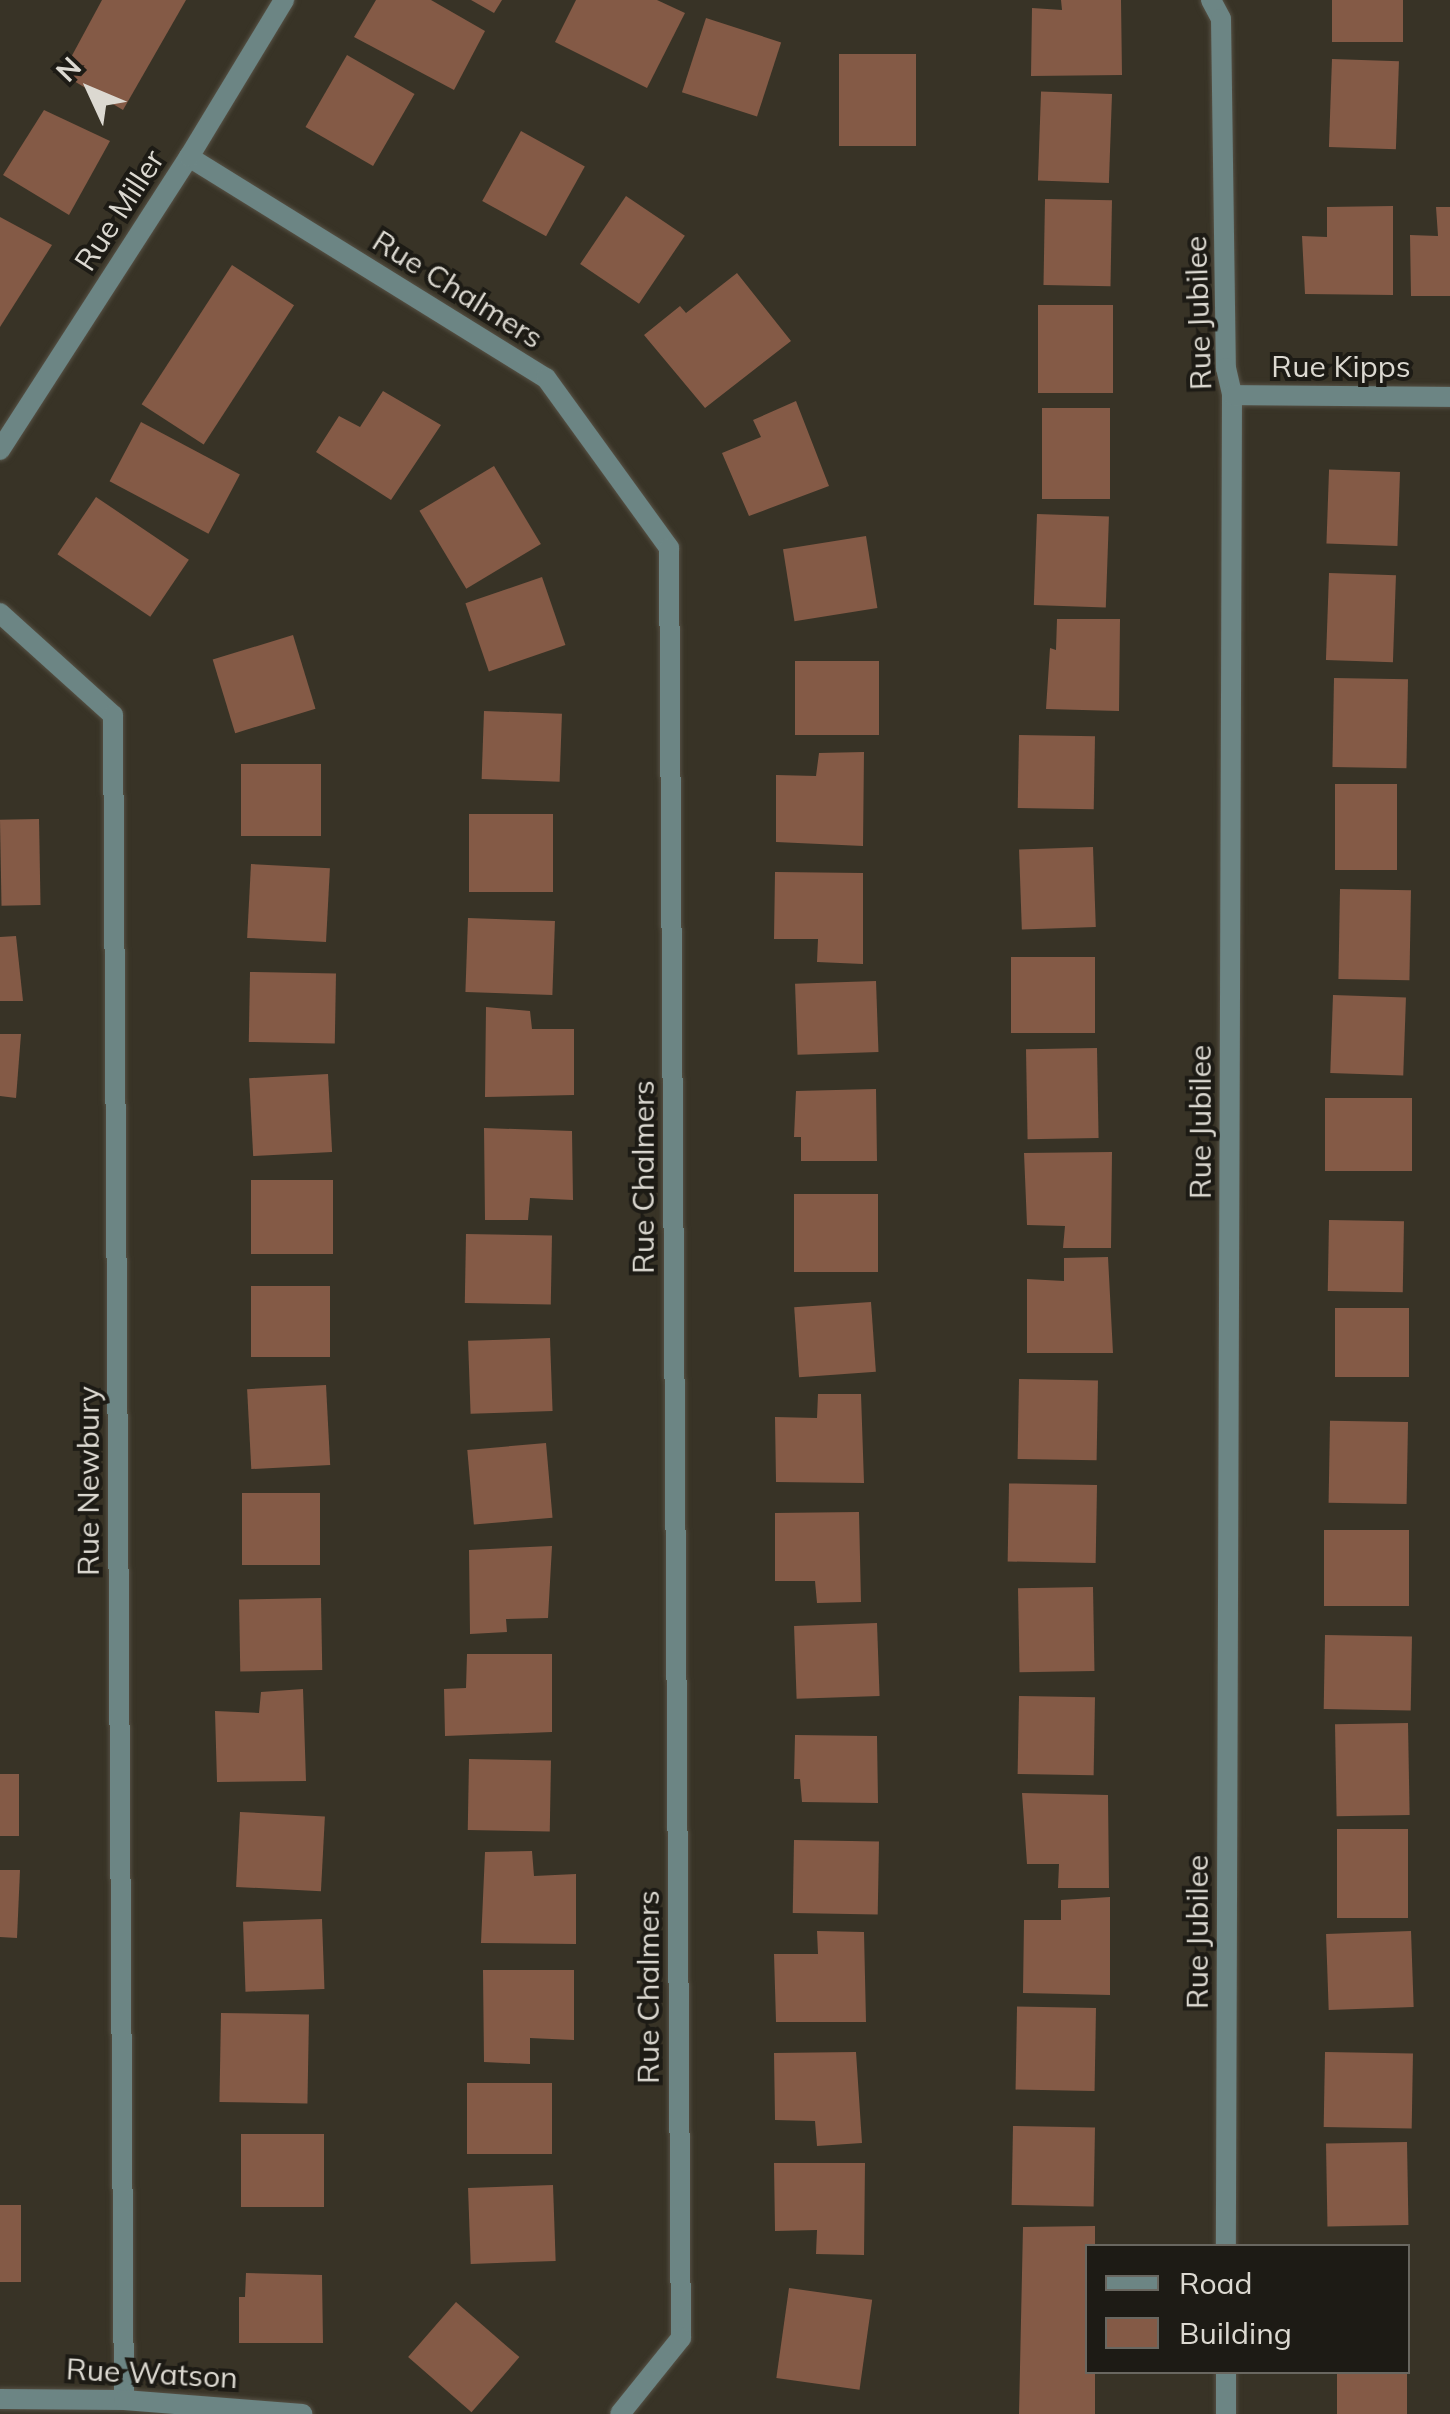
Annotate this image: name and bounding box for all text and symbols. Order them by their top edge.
north arrow [40,40,140,140]
text: N [48,49,88,89]
street label: Rue Miller [67,143,171,277]
street label: Rue Chalmers [366,222,550,356]
street label: Rue Jubilee [1177,235,1219,391]
street label: Rue Kipps [1271,348,1411,384]
street label: Rue Jubilee [1182,1045,1218,1199]
street label: Rue Chalmers [625,1080,661,1274]
street label: Rue Newbury [70,1386,106,1576]
street label: Rue Jubilee [1179,1855,1215,2009]
street label: Rue Chalmers [630,1890,666,2084]
legend [1085,2244,1410,2374]
text: Road [1179,2264,1253,2302]
text: Building [1179,2314,1292,2352]
street label: Rue Watson [65,2351,239,2395]

